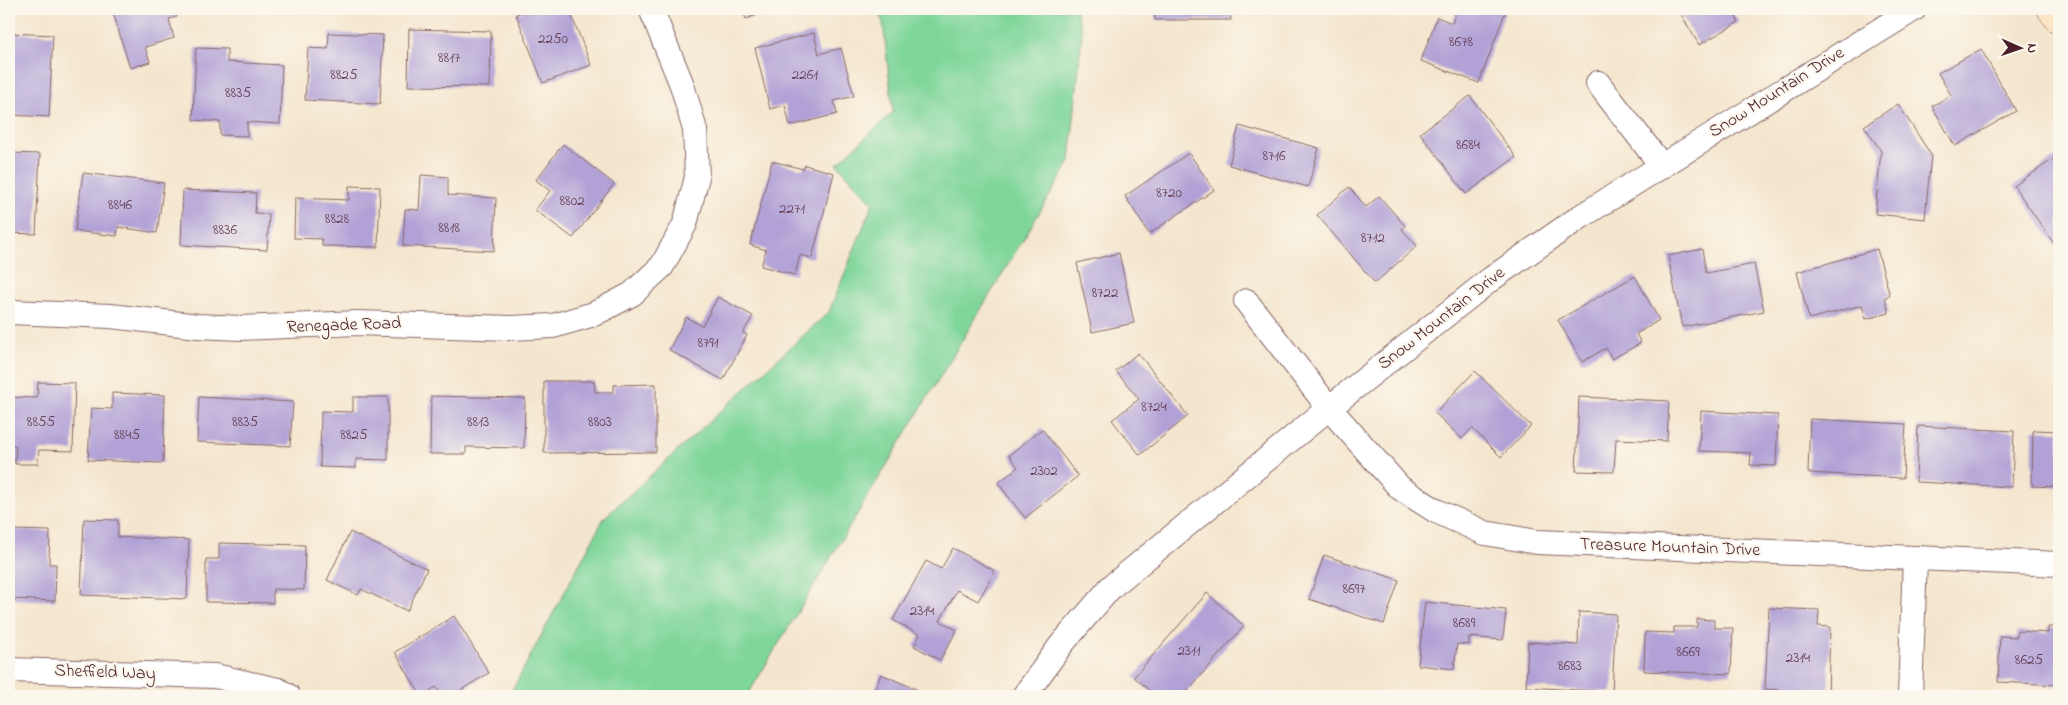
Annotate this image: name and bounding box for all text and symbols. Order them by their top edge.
north arrow [1996,22,2046,72]
house number: 2250 [538,28,568,50]
house number: 8678 [1449,31,1473,53]
street label: Snow Mountain Drive [1704,40,1851,145]
text: N [2021,43,2042,53]
house number: 8817 [438,47,460,69]
house number: 8825 [330,64,358,86]
house number: 2261 [792,64,818,86]
house number: 8835 [225,82,251,104]
house number: 8684 [1456,134,1480,156]
house number: 8716 [1262,145,1286,167]
house number: 8720 [1156,182,1182,204]
house number: 8802 [559,190,585,212]
house number: 8846 [108,194,132,216]
house number: 2271 [779,198,805,220]
house number: 8828 [325,208,350,230]
house number: 8818 [438,217,460,239]
house number: 8836 [213,219,237,241]
house number: 8712 [1361,227,1386,249]
street label: Snow Mountain Drive [1373,260,1512,377]
house number: 8722 [1092,282,1119,304]
street label: Renegade Road [286,311,402,342]
house number: 8791 [697,332,719,354]
house number: 8724 [1141,396,1167,418]
house number: 8855 [27,411,56,433]
house number: 8835 [232,411,258,433]
house number: 8813 [467,411,489,433]
house number: 8803 [588,411,612,433]
house number: 8845 [114,424,140,446]
house number: 8825 [340,424,368,446]
house number: 2302 [1030,460,1058,482]
street label: Treasure Mountain Drive [1579,532,1762,564]
house number: 8697 [1343,578,1365,600]
house number: 2314 [910,600,934,622]
house number: 8689 [1453,612,1476,634]
house number: 2311 [1177,640,1201,662]
house number: 8669 [1676,641,1700,663]
house number: 2314 [1786,647,1810,669]
house number: 8625 [2015,649,2044,671]
house number: 8683 [1558,655,1582,677]
street label: Sheffield Way [54,658,156,688]

